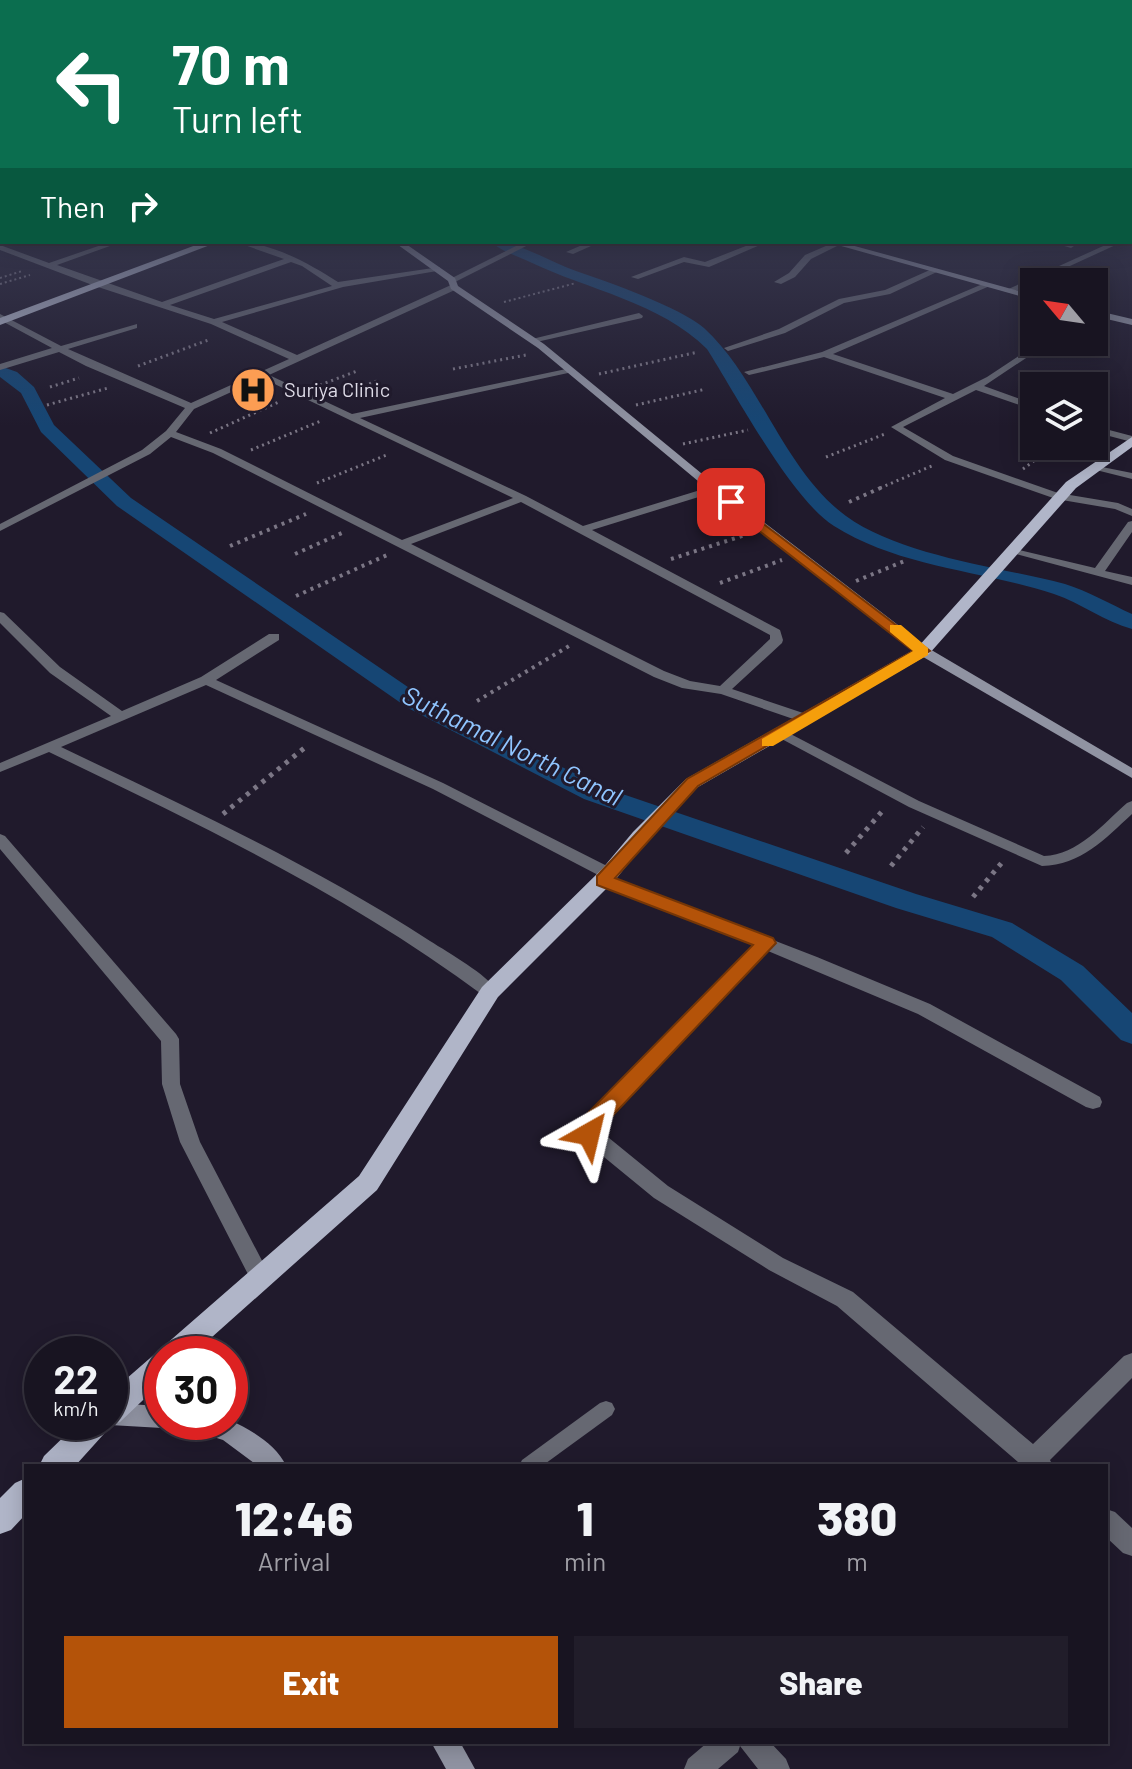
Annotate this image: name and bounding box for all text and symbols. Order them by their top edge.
text: 70 m [172,29,290,96]
icon: left [40,32,144,136]
text: Turn left [172,97,303,140]
icon: right [121,184,165,228]
text: Then [40,188,105,224]
north arrow [1020,268,1108,356]
map controls [1020,268,1108,460]
hospital icon: Suriya Clinic [229,366,277,414]
button: layers [1020,372,1108,460]
place label: Suriya Clinic [284,377,390,401]
pin [697,468,765,536]
icon: arrive [709,480,753,524]
water label: Suthamal North Canal [398,678,628,811]
position arrow [547,1092,631,1176]
speed limit sign: 30 [144,1336,248,1440]
text: 22 [54,1354,98,1402]
text: km/h [53,1396,99,1420]
text: 12:46 [235,1488,353,1546]
text: 1 [577,1488,594,1546]
text: 380 [817,1488,897,1546]
text: Arrival [258,1545,330,1576]
text: min [564,1545,606,1576]
text: m [846,1545,868,1576]
button: Exit [64,1636,558,1728]
button: Share [574,1636,1068,1728]

